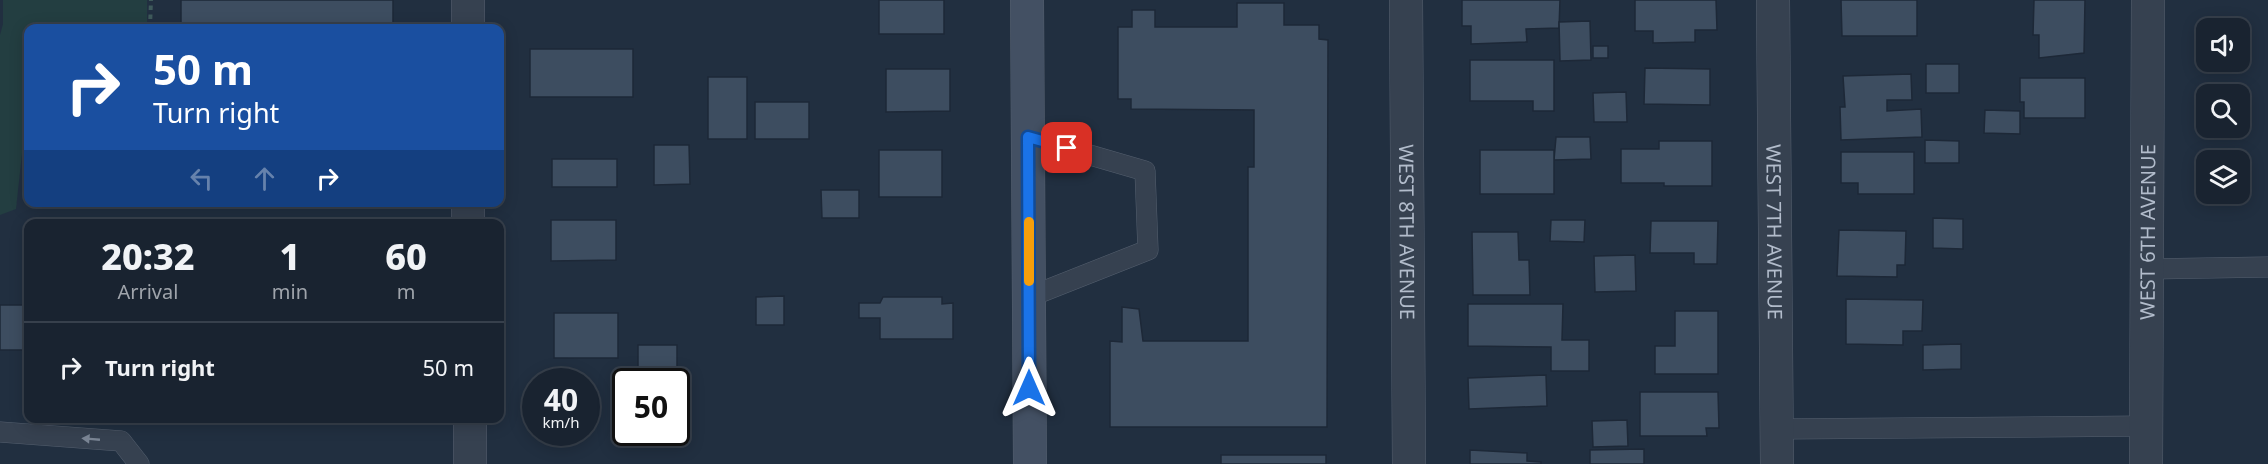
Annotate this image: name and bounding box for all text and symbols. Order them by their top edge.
map controls [2196,18,2250,204]
button: sound [2196,18,2250,72]
text: 50 m [153,40,253,97]
icon: right [54,48,132,126]
button: search [2196,84,2250,138]
text: Turn right [153,94,279,131]
pin [1041,122,1092,173]
icon: arrive [1050,131,1083,164]
street label: WEST 8TH AVENUE [1393,144,1422,320]
street label: WEST 7TH AVENUE [1761,144,1789,320]
street label: WEST 6TH AVENUE [2133,144,2161,320]
button: layers [2196,150,2250,204]
icon: left [185,162,218,195]
icon: ahead [248,162,281,195]
icon: right [311,162,344,195]
text: 20:32 [101,232,195,281]
text: 1 [280,232,300,281]
text: 60 [385,232,427,281]
text: Arrival [117,278,178,305]
text: min [272,278,308,305]
text: m [397,278,415,305]
icon: right [54,351,87,384]
text: Turn right [105,352,215,382]
text: 50 m [423,352,474,382]
position arrow [997,356,1061,420]
speed limit sign: 50 [612,368,690,446]
text: 40 [544,379,578,420]
text: km/h [543,412,579,432]
one-way arrow [82,434,101,444]

